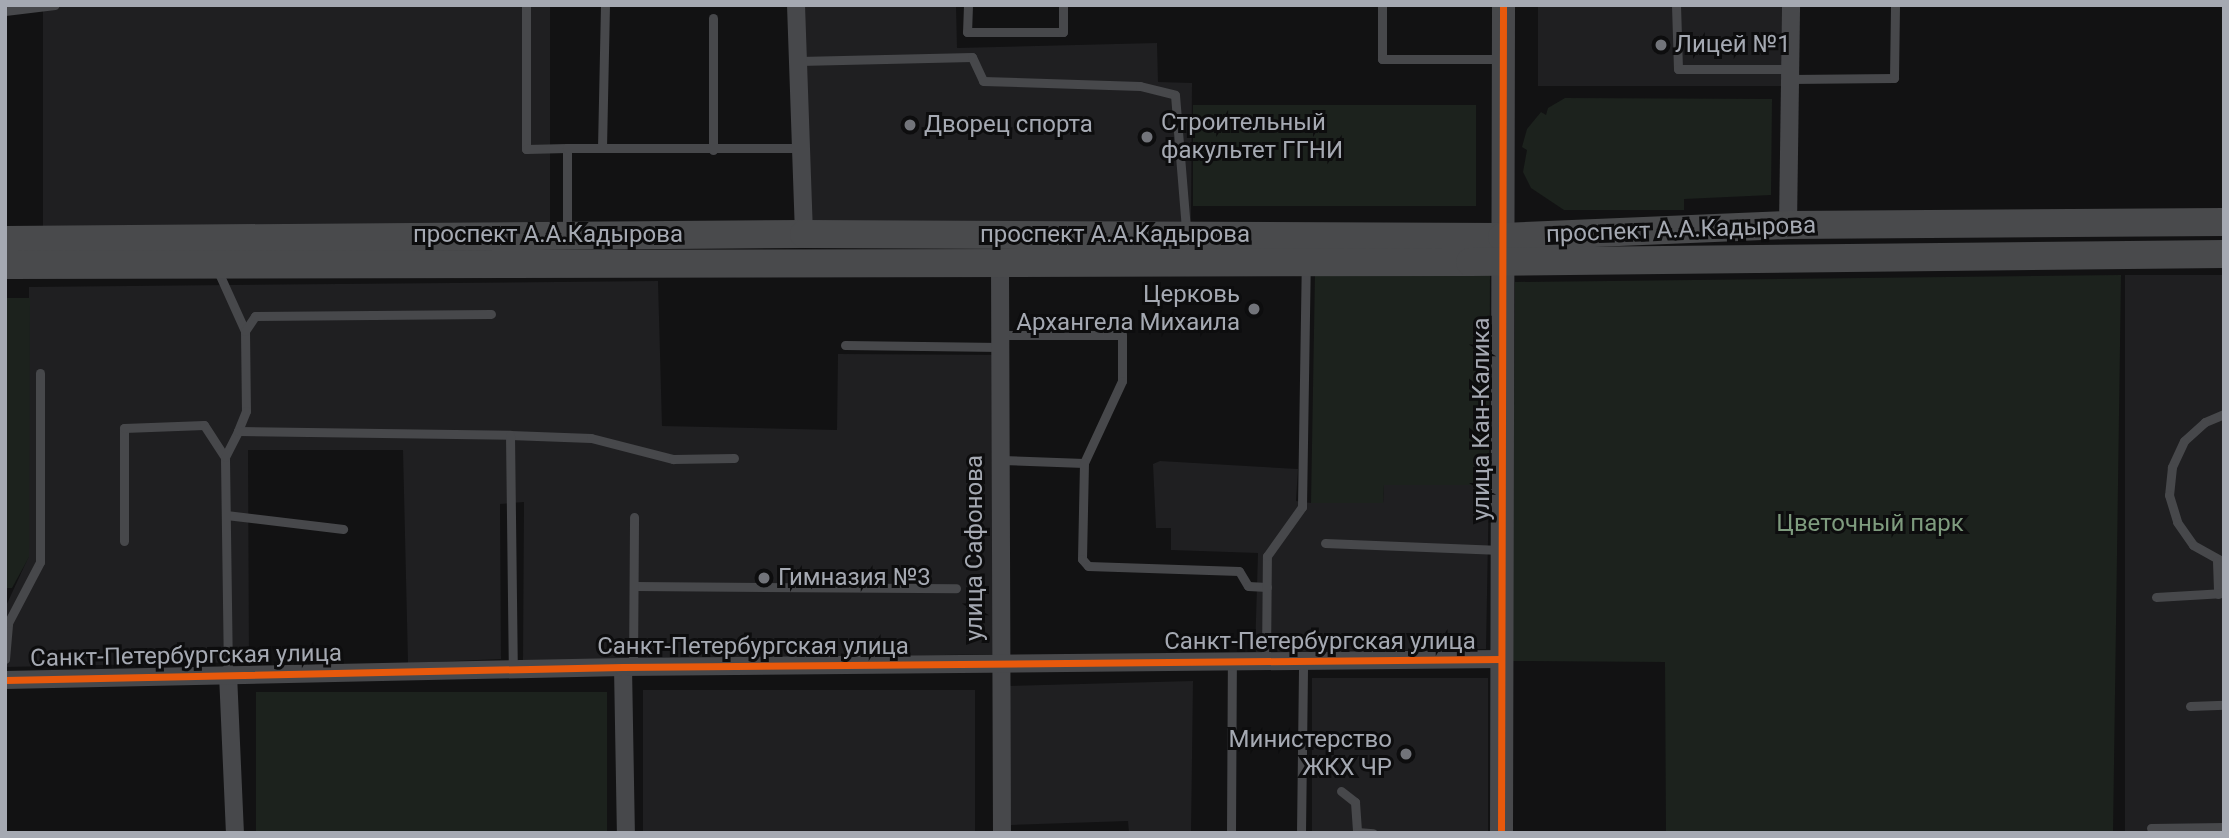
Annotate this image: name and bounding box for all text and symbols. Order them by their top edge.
place label: Лицей №1 [1675,31,1791,59]
marker: Лицей №1 [1653,37,1669,53]
place label: Строительный факультет ГГНИ [1161,109,1343,165]
place label: Дворец спорта [924,111,1093,139]
marker: Дворец спорта [902,117,918,133]
marker: Строительный факультет ГГНИ [1139,129,1155,145]
street label: проспект А.А.Кадырова [1546,211,1816,249]
street label: проспект А.А.Кадырова [413,221,683,249]
street label: проспект А.А.Кадырова [980,221,1250,249]
place label: Церковь Архангела Михаила [1016,281,1240,337]
marker: Церковь Архангела Михаила [1246,301,1262,317]
street label: улица Кан-Калика [1468,317,1496,521]
street label: улица Сафонова [961,455,989,641]
park label: Цветочный парк [1776,510,1964,538]
place label: Гимназия №3 [778,564,931,592]
marker: Гимназия №3 [756,570,772,586]
street label: Санкт-Петербургская улица [1164,628,1476,656]
street label: Санкт-Петербургская улица [597,633,909,661]
street label: Санкт-Петербургская улица [30,639,342,673]
place label: Министерство ЖКХ ЧР [1229,726,1392,782]
marker: Министерство ЖКХ ЧР [1398,746,1414,762]

